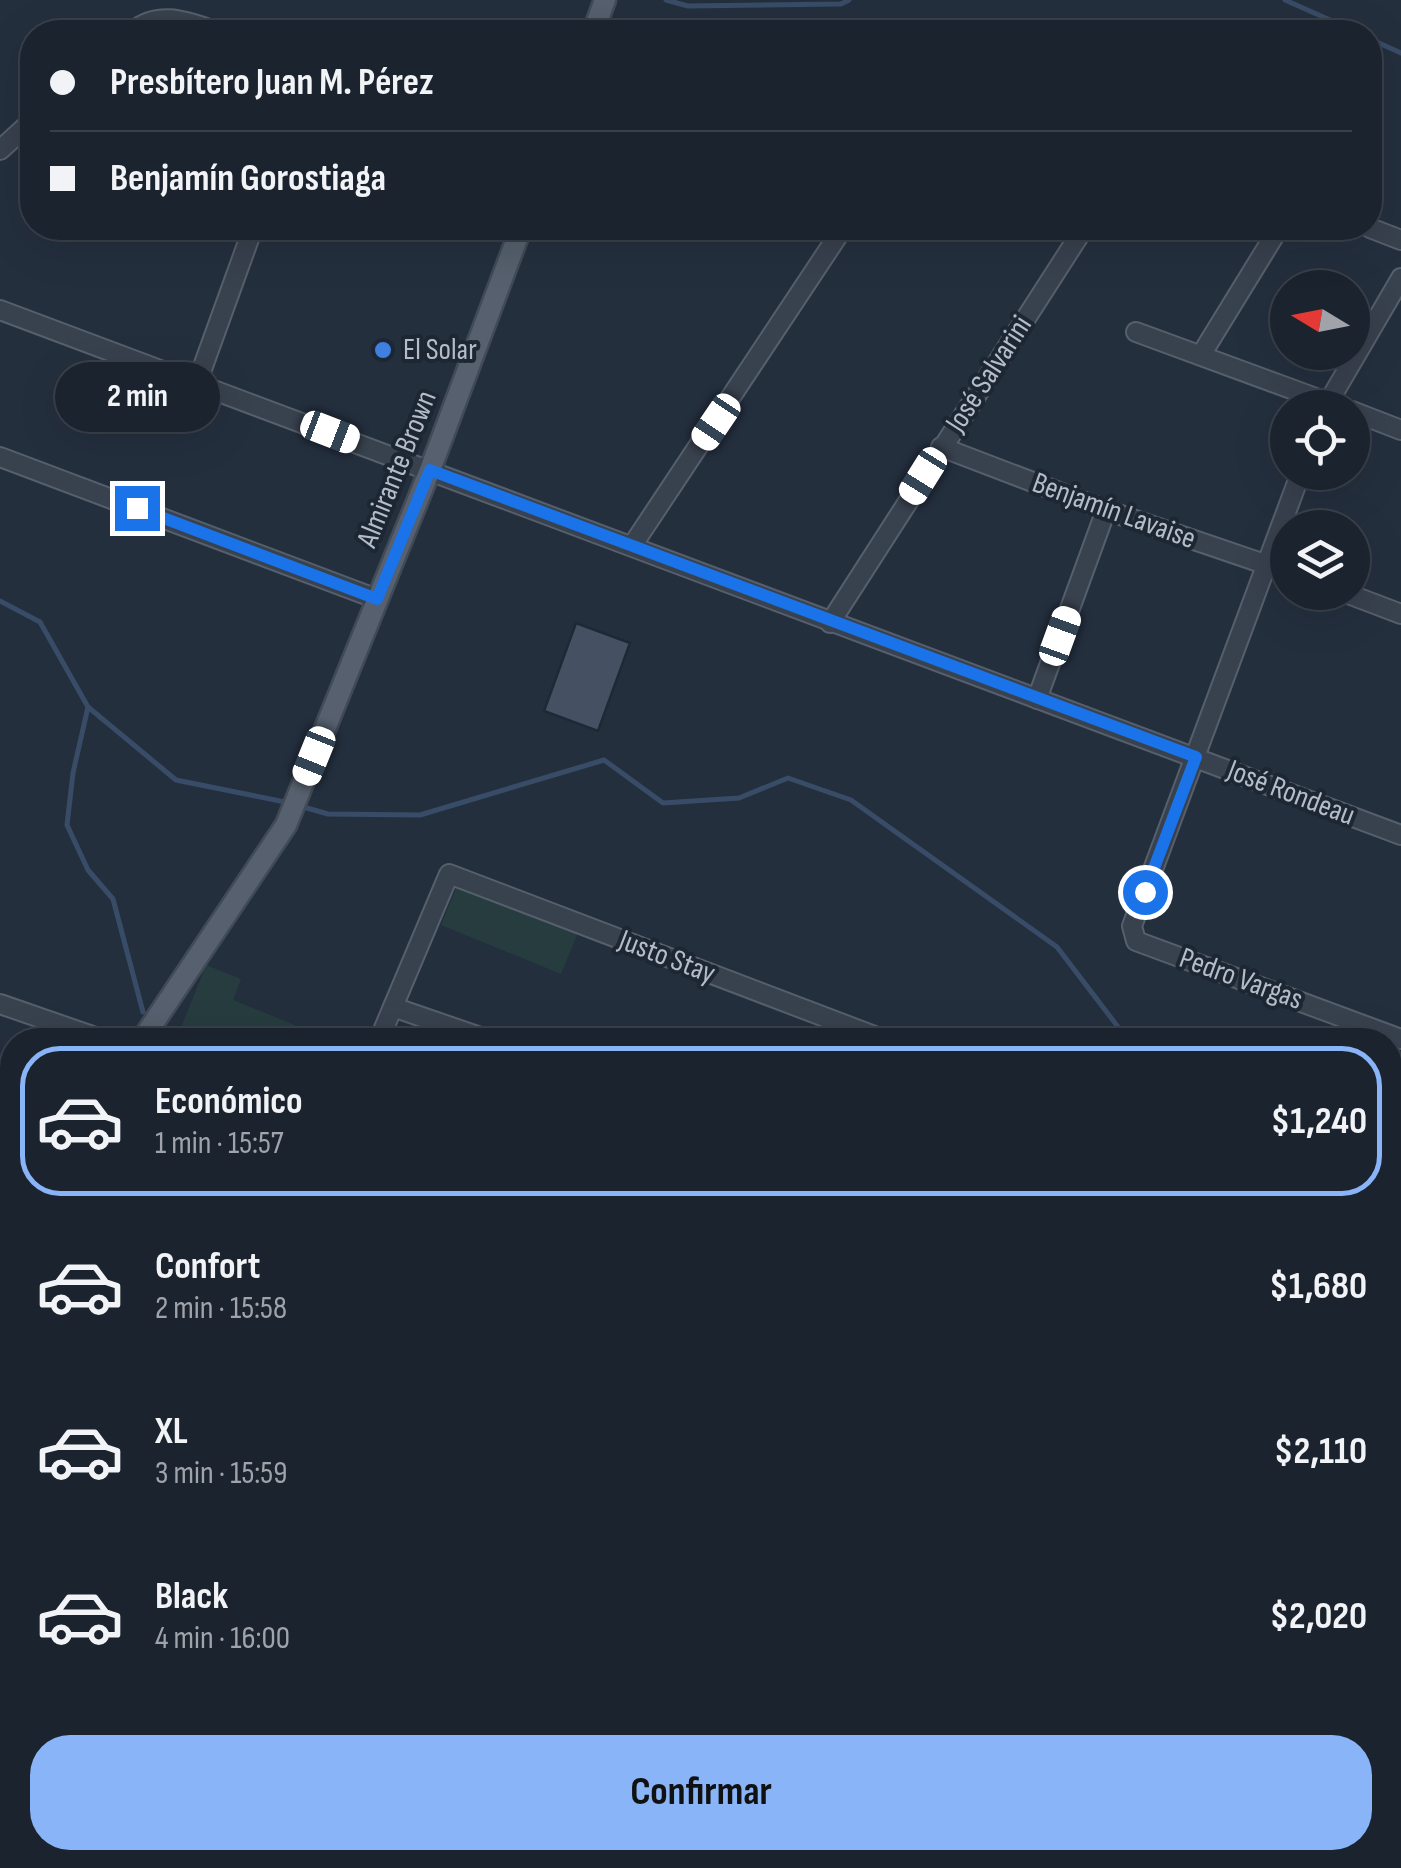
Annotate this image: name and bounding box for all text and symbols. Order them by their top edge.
text: Presbítero Juan M. Pérez [110,60,434,105]
text: Benjamín Gorostiaga [110,156,386,201]
north arrow [1270,270,1370,370]
map controls [1270,270,1370,610]
street label: José Salvarini [938,309,1040,440]
place label: El Solar [403,332,477,368]
marker: El Solar [372,339,394,361]
callout: 2 min [54,363,220,433]
text: 2 min [107,377,168,416]
street label: Almirante Brown [349,385,445,553]
car [687,389,745,455]
button: locate [1270,390,1370,490]
car [297,407,363,457]
car [894,443,952,509]
street label: Benjamín Lavaise [1027,465,1201,557]
route end [115,486,160,531]
button: layers [1270,510,1370,610]
car [1036,603,1084,669]
car [289,723,339,789]
street label: José Rondeau [1221,752,1360,834]
route start [1123,870,1168,915]
street label: Justo Stay [613,922,721,992]
street label: Pedro Vargas [1175,940,1307,1018]
icon: car [35,1076,125,1166]
text: Económico [155,1079,303,1124]
text: $1,240 [1271,1099,1367,1144]
text: 1 min · 15:57 [155,1124,284,1163]
icon: car [35,1241,125,1331]
text: Confort [155,1244,260,1289]
text: $1,680 [1269,1264,1367,1309]
text: 2 min · 15:58 [155,1289,287,1328]
icon: car [35,1406,125,1496]
text: XL [155,1409,188,1454]
text: $2,110 [1274,1429,1367,1474]
text: 3 min · 15:59 [155,1454,287,1493]
icon: car [35,1571,125,1661]
text: Black [155,1574,228,1619]
text: $2,020 [1270,1594,1367,1639]
text: 4 min · 16:00 [155,1619,290,1658]
button: Confirmar [30,1735,1372,1850]

